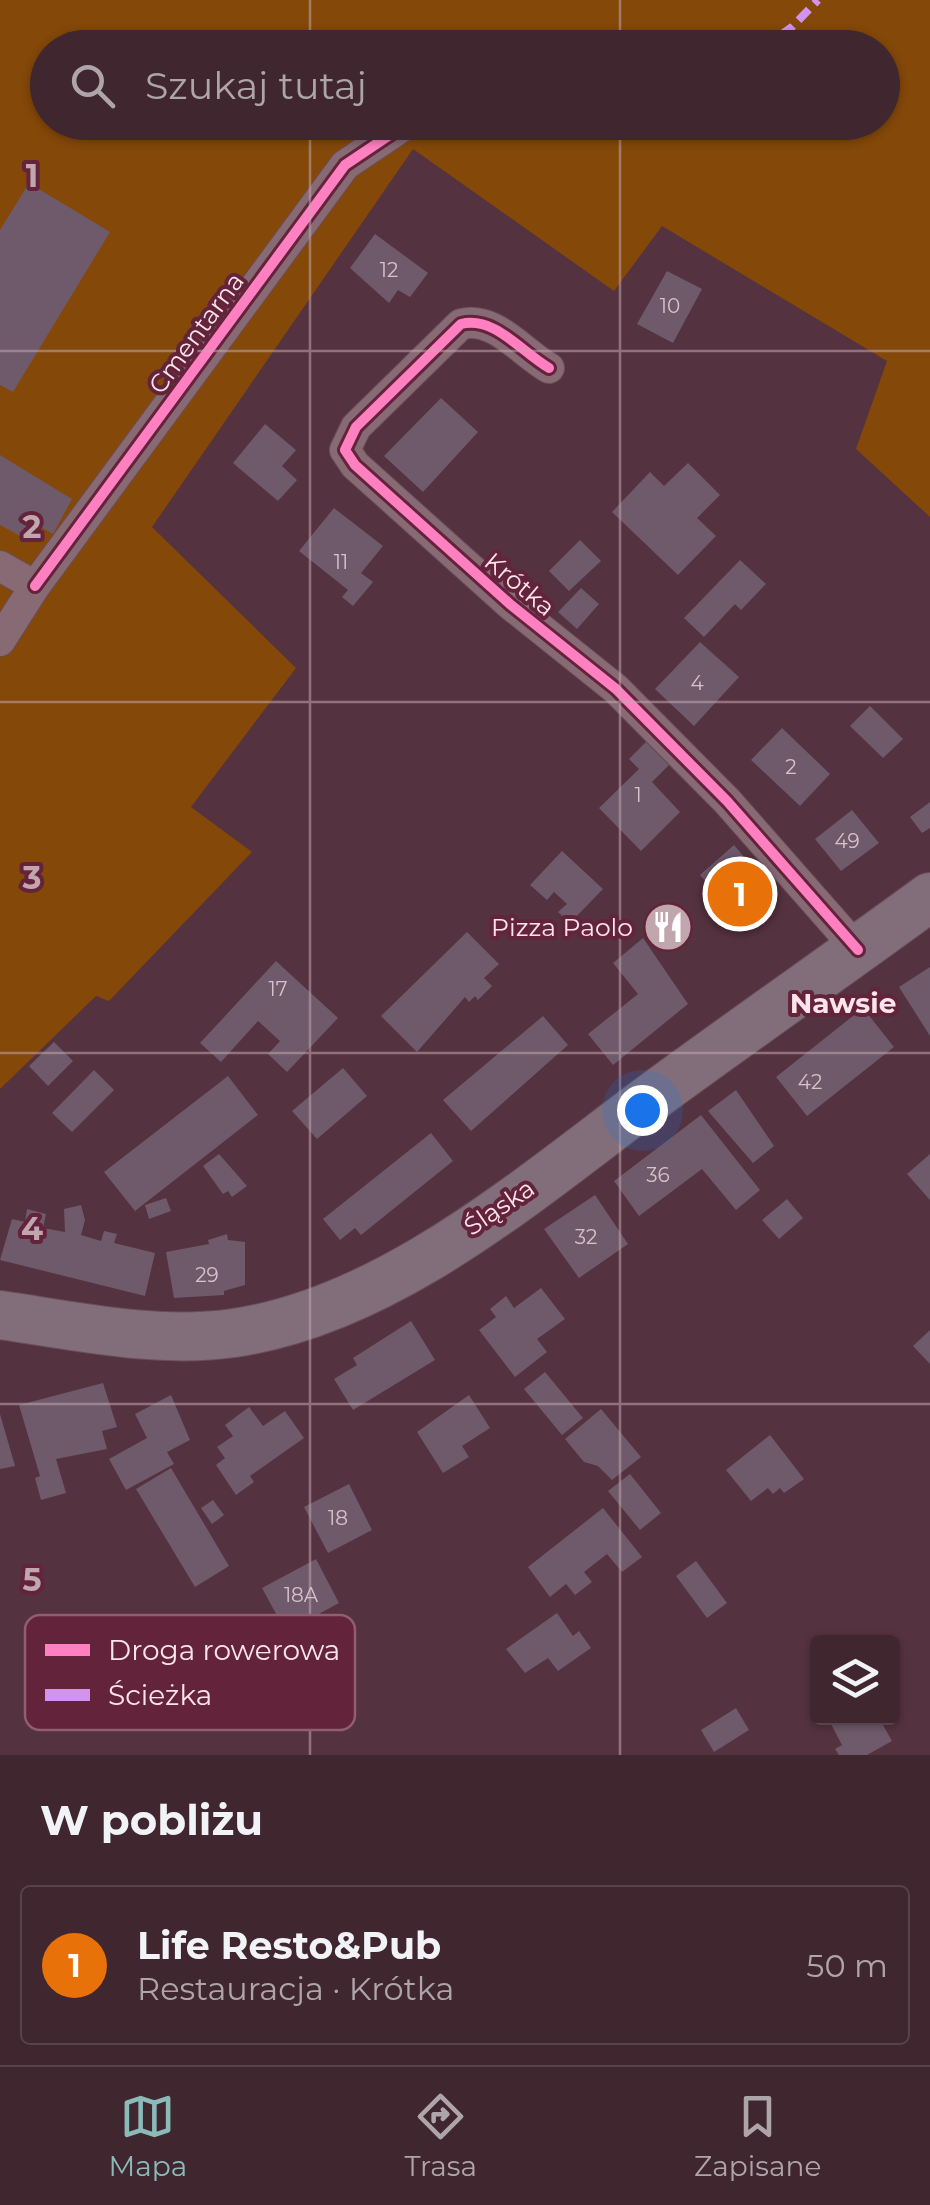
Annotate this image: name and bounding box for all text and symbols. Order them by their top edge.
search box [30,30,900,140]
icon: search [65,58,120,113]
text: Szukaj tutaj [145,62,367,109]
text: 1 [26,156,38,195]
house number: 12 [380,258,398,282]
street label: Cmentarna [142,267,250,399]
house number: 10 [660,294,680,318]
text: 2 [23,507,41,546]
street label: Krótka [479,546,561,622]
house number: 11 [334,550,348,574]
house number: 4 [690,671,704,695]
house number: 2 [785,755,797,779]
house number: 1 [634,783,642,807]
house number: 49 [834,829,860,853]
pin: 1 [708,856,772,932]
text: 3 [22,858,41,897]
restaurant icon: Pizza Paolo [642,901,694,953]
place label: Pizza Paolo [491,912,633,942]
house number: 17 [269,977,288,1001]
district label: Nawsie [790,986,896,1020]
house number: 42 [798,1070,822,1094]
your location [617,1085,668,1136]
house number: 36 [646,1163,670,1187]
street label: Śląska [458,1173,540,1241]
text: 4 [21,1209,43,1248]
house number: 32 [575,1225,597,1249]
house number: 29 [195,1263,219,1287]
house number: 18 [328,1506,348,1530]
text: 5 [22,1560,42,1599]
house number: 18A [284,1583,319,1607]
legend [25,1615,355,1730]
text: Droga rowerowa [108,1633,340,1667]
map controls [810,1635,900,1725]
button: layers [810,1635,900,1725]
text: Ścieżka [108,1678,212,1712]
text: W pobliżu [40,1794,263,1846]
text: Life Resto&Pub [137,1922,441,1969]
text: 1 [68,1946,81,1985]
text: 50 m [806,1946,888,1985]
text: Restauracja · Krótka [137,1969,454,2008]
tab: Mapa [109,2089,187,2183]
tab: Trasa [404,2089,477,2183]
tab: Zapisane [694,2089,821,2183]

